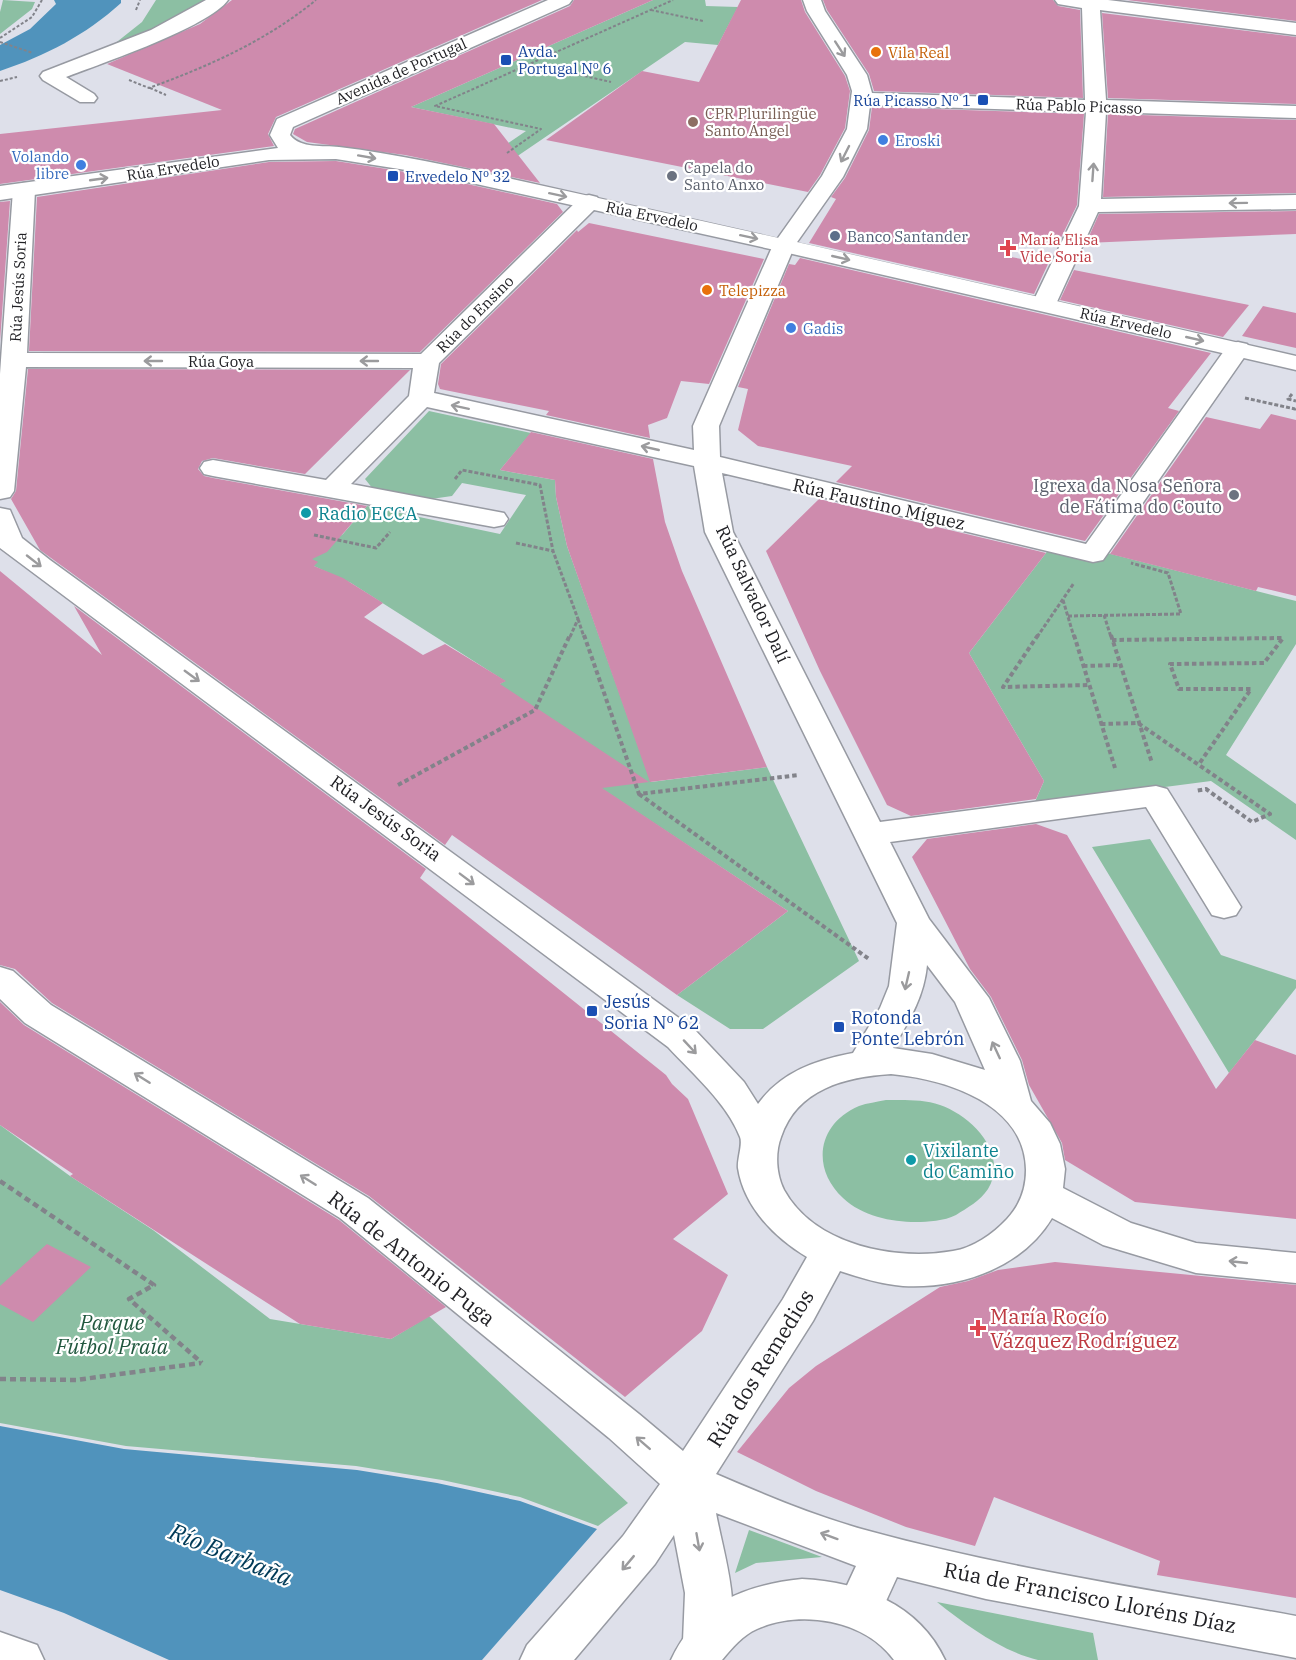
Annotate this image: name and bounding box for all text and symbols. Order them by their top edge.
street label: Avenida de Portugal [333,34,469,108]
one-way arrow [834,40,846,56]
place label: Avda. Portugal Nº 6 [518,42,611,78]
place label: Vila Real [888,43,949,62]
marker: Vila Real [869,45,883,59]
marker: Avda. Portugal Nº 6 [499,53,513,67]
place label: Rúa Picasso Nº 1 [853,91,971,110]
marker: Rúa Picasso Nº 1 [976,93,990,107]
street label: Rúa Pablo Picasso [1015,94,1143,118]
place label: CPR Plurilingüe Santo Ángel [705,104,817,140]
marker: CPR Plurilingüe Santo Ángel [686,115,700,129]
place label: Eroski [895,131,941,150]
marker: Eroski [876,133,890,147]
one-way arrow [838,145,850,163]
place label: Volando libre [12,147,69,183]
street label: Rúa Ervedelo [125,151,221,185]
one-way arrow [357,152,377,163]
marker: Volando libre [74,158,88,172]
place label: Capela do Santo Anxo [684,158,764,194]
one-way arrow [1087,162,1098,182]
place label: Ervedelo Nº 32 [405,167,511,186]
marker: Ervedelo Nº 32 [386,169,400,183]
marker: Capela do Santo Anxo [665,169,679,183]
one-way arrow [89,173,109,184]
one-way arrow [549,190,568,202]
street label: Rúa Ervedelo [604,197,700,235]
one-way arrow [1228,197,1248,208]
place label: Banco Santander [847,227,968,246]
marker: Banco Santander [828,229,842,243]
place label: María Elisa Vide Soria [1020,230,1099,266]
street label: Rúa Jesús Soria [6,232,30,342]
one-way arrow [739,232,758,243]
marker: María Elisa Vide Soria [1001,241,1015,255]
one-way arrow [832,252,851,264]
street label: Rúa do Ensino [432,271,518,357]
place label: Telepizza [719,281,786,300]
marker: Telepizza [700,283,714,297]
street label: Rúa Ervedelo [1078,303,1174,343]
place label: Gadis [803,319,843,338]
marker: Gadis [784,321,798,335]
one-way arrow [1185,334,1205,345]
street label: Rúa Goya [188,352,254,371]
one-way arrow [143,355,163,367]
one-way arrow [359,355,379,367]
one-way arrow [450,400,469,412]
one-way arrow [641,441,660,453]
street label: Rúa Faustino Míguez [791,473,967,535]
place label: Igrexa da Nosa Señora de Fátima do Couto [1033,474,1222,518]
marker: Igrexa da Nosa Señora de Fátima do Couto [1227,488,1241,502]
place label: Radio ECCA [318,502,418,525]
marker: Radio ECCA [299,506,313,520]
street label: Rúa Salvador Dalí [711,522,795,667]
one-way arrow [26,554,42,567]
one-way arrow [183,670,199,682]
street label: Rúa Jesús Soria [326,770,446,866]
one-way arrow [459,872,475,885]
one-way arrow [901,971,912,991]
place label: Jesús Soria Nº 62 [604,990,699,1034]
marker: Jesús Soria Nº 62 [585,1004,599,1018]
place label: Rotonda Ponte Lebrón [851,1006,964,1050]
marker: Rotonda Ponte Lebrón [832,1020,846,1034]
one-way arrow [682,1039,697,1054]
one-way arrow [990,1042,1002,1060]
one-way arrow [134,1071,151,1083]
place label: Vixilante do Camiño [923,1139,1014,1183]
marker: Vixilante do Camiño [904,1153,918,1167]
one-way arrow [300,1173,317,1185]
street label: Rúa de Antonio Puga [323,1184,501,1332]
one-way arrow [1228,1256,1248,1267]
street label: Rúa dos Remedios [700,1284,820,1452]
place label: María Rocío Vázquez Rodríguez [990,1302,1178,1354]
park label: Parque Fútbol Praia [55,1308,169,1360]
marker: María Rocío Vázquez Rodríguez [971,1321,985,1335]
one-way arrow [636,1436,651,1450]
water label: Río Barbaña [164,1515,297,1593]
one-way arrow [820,1530,839,1541]
one-way arrow [693,1531,704,1551]
one-way arrow [621,1555,635,1570]
street label: Rúa de Francisco Lloréns Díaz [941,1555,1239,1639]

